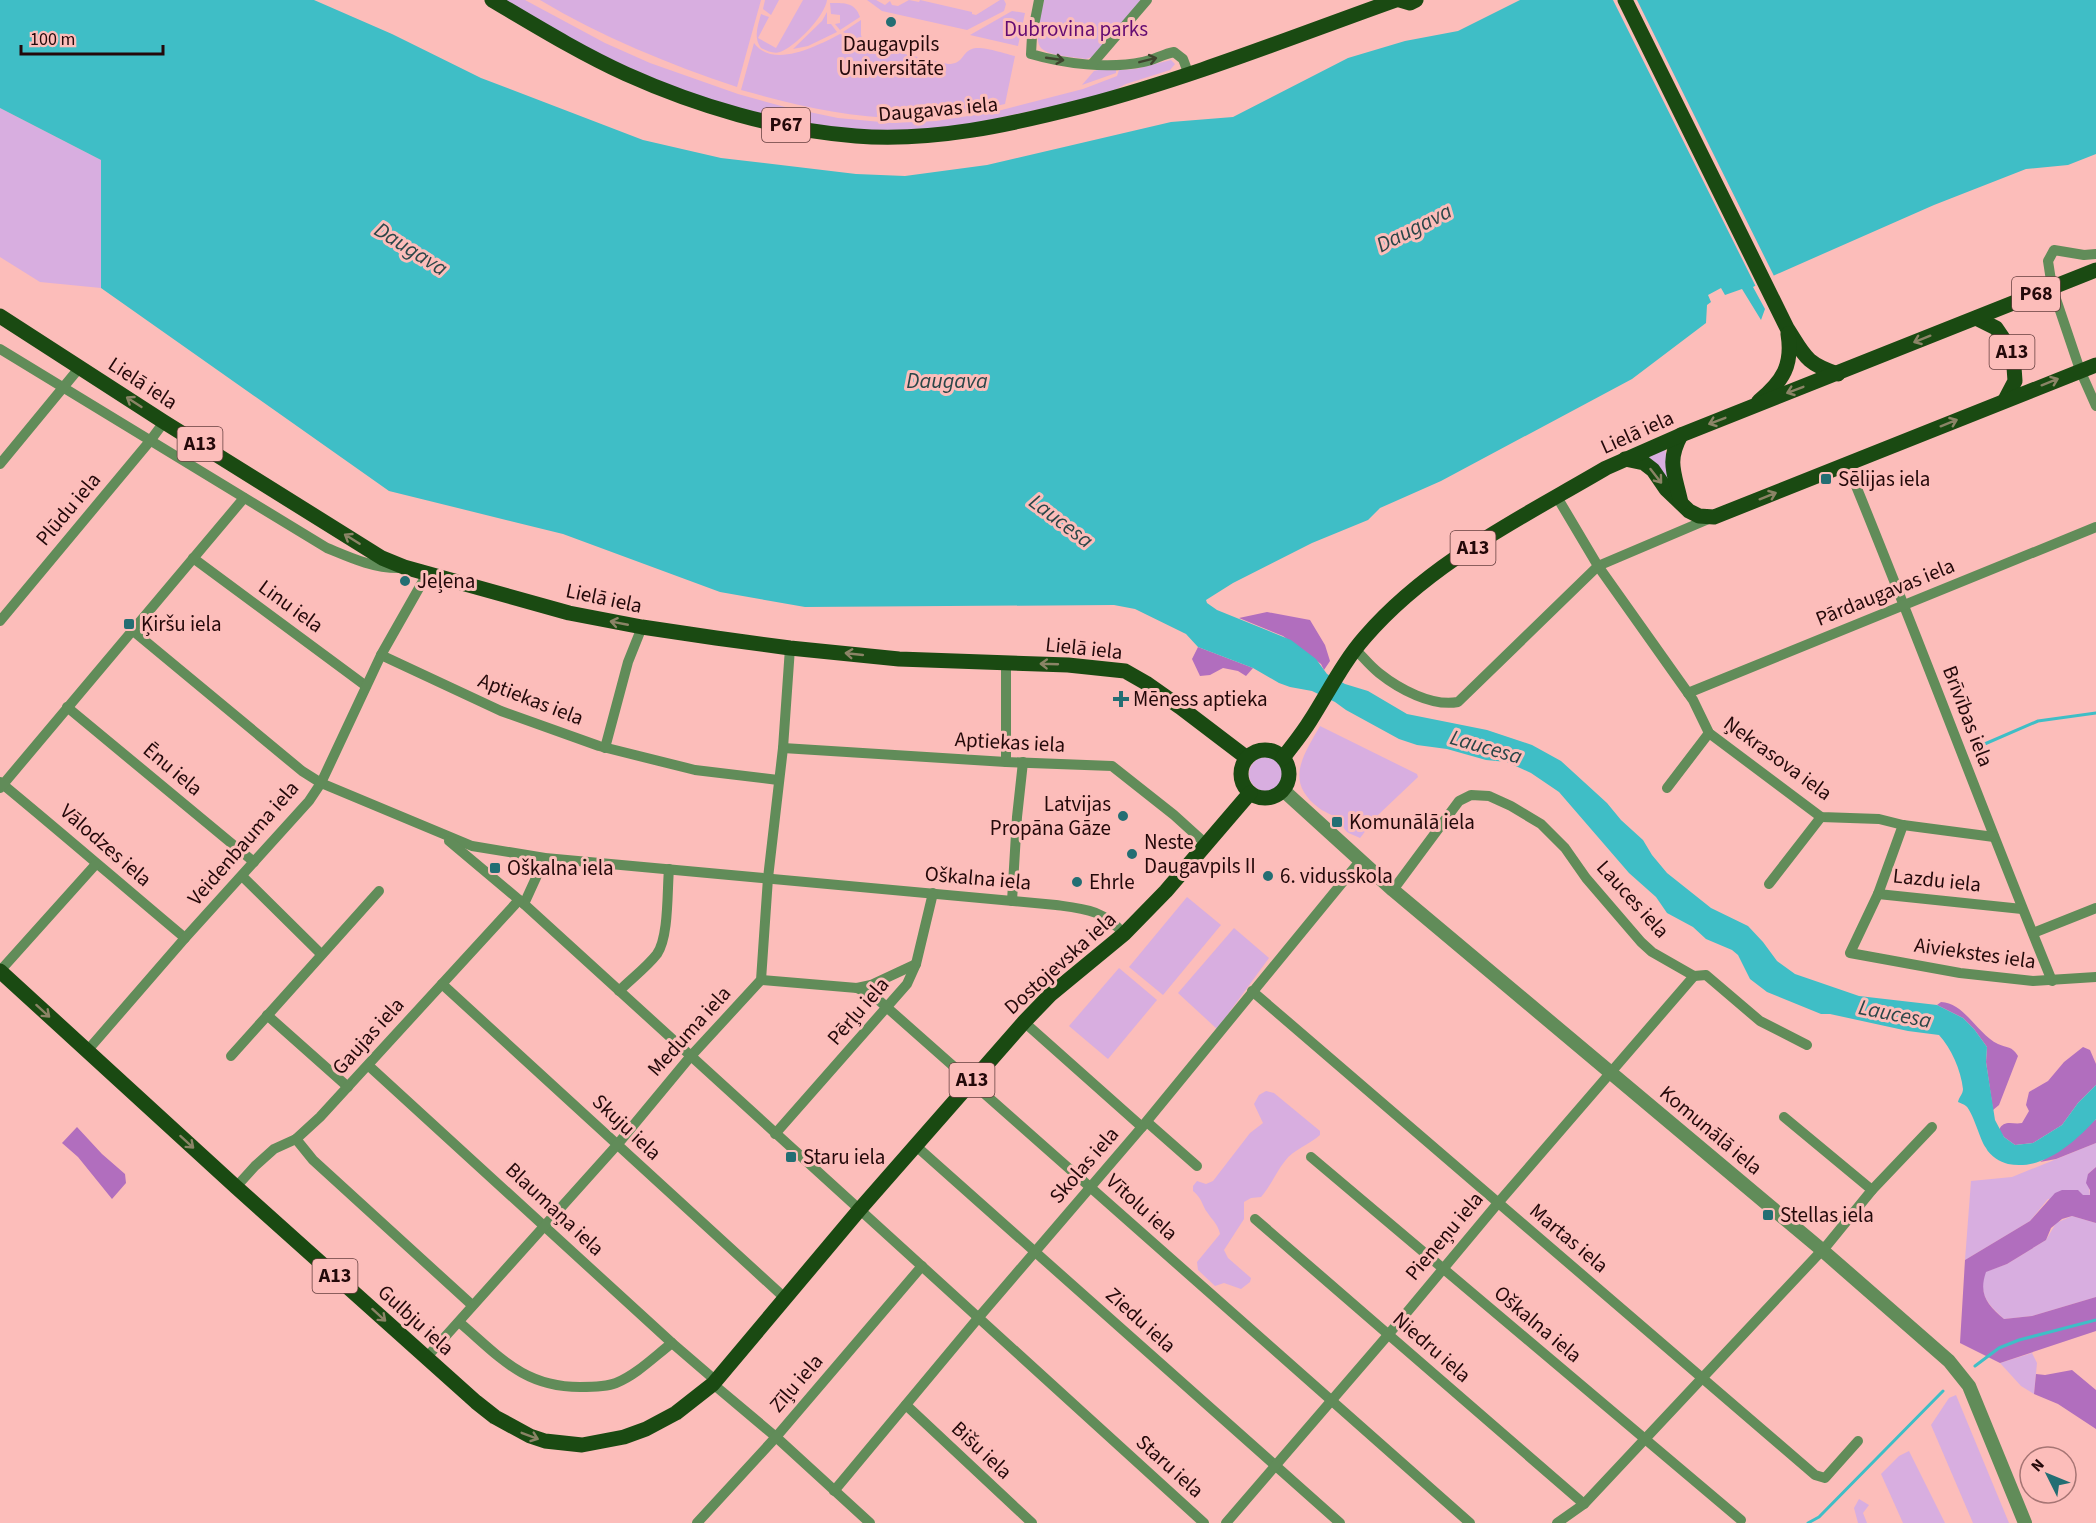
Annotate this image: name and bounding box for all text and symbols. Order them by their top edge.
park label: Dubrovina parks [1004,14,1148,44]
marker: Daugavpils Universitāte [884,15,898,29]
scale bar [21,18,164,56]
text: 100 m [30,27,75,52]
place label: Daugavpils Universitāte [838,29,944,83]
one-way arrow [1045,54,1065,65]
one-way arrow [1138,54,1157,66]
street label: Daugavas iela [877,89,999,129]
road number: P67 [762,108,810,142]
water label: Daugava [1370,195,1458,261]
water label: Daugava [368,214,454,284]
road number: P68 [2012,277,2060,311]
one-way arrow [1913,334,1931,345]
road number: A13 [1990,335,2034,369]
street label: Lielā iela [102,349,184,417]
water label: Daugava [906,365,988,397]
one-way arrow [2041,376,2059,387]
one-way arrow [1786,385,1805,396]
one-way arrow [126,396,143,408]
street label: Lielā iela [1596,403,1678,461]
one-way arrow [1708,416,1727,427]
one-way arrow [1940,417,1958,428]
road number: A13 [178,427,222,461]
place label: Sēlijas iela [1838,464,1930,494]
street label: Plūdu iela [28,466,108,552]
one-way arrow [1649,467,1662,483]
marker: Sēlijas iela [1819,472,1833,486]
water label: Laucesa [1022,486,1100,556]
one-way arrow [1759,489,1777,500]
road number: A13 [1450,531,1496,565]
one-way arrow [344,533,361,545]
street label: Pārdaugavas iela [1811,550,1959,634]
place label: Jeļena [417,566,475,596]
street label: Linu iela [252,572,330,640]
marker: Jeļena [398,574,412,588]
street label: Lielā iela [563,575,645,621]
place label: Ķiršu iela [141,609,221,639]
marker: Ķiršu iela [122,617,136,631]
one-way arrow [610,617,630,628]
street label: Lielā iela [1044,629,1124,667]
one-way arrow [845,649,864,660]
one-way arrow [1039,659,1059,670]
street label: Brīvības iela [1935,661,2001,771]
street label: Aptiekas iela [474,665,588,733]
place label: Mēness aptieka [1133,684,1268,714]
marker: Mēness aptieka [1114,692,1128,706]
street label: Ņekrasova iela [1718,708,1838,808]
water label: Laucesa [1446,721,1526,773]
street label: Aptiekas iela [954,724,1066,760]
street label: Ēnu iela [137,735,209,803]
street label: Veidenbauma iela [180,774,306,912]
place label: Latvijas Propāna Gāze [990,789,1111,843]
street label: Vālodzes iela [54,797,158,893]
place label: Komunālā iela [1349,807,1475,837]
marker: Latvijas Propāna Gāze [1116,809,1130,823]
marker: Komunālā iela [1330,815,1344,829]
place label: Neste Daugavpils II [1144,827,1256,881]
marker: Neste Daugavpils II [1125,847,1139,861]
place label: Oškalna iela [507,853,614,883]
street label: Lauces iela [1590,853,1676,945]
street label: Oškalna iela [924,858,1032,898]
street label: Lazdu iela [1892,860,1982,900]
marker: Oškalna iela [488,861,502,875]
place label: 6. vidusskola [1280,861,1393,891]
place label: Ehrle [1089,867,1135,897]
marker: 6. vidusskola [1261,869,1275,883]
marker: Ehrle [1070,875,1084,889]
street label: Dostojevska iela [997,904,1123,1022]
street label: Aiviekstes iela [1912,930,2038,976]
street label: Pērļu iela [820,970,896,1052]
street label: Meduma iela [640,979,738,1083]
street label: Gaujas iela [325,991,411,1081]
water label: Laucesa [1856,991,1934,1037]
one-way arrow [35,1004,50,1018]
road number: A13 [950,1063,994,1097]
street label: Komunālā iela [1653,1078,1769,1182]
street label: Skuju iela [586,1087,668,1167]
street label: Skolas iela [1042,1120,1126,1210]
one-way arrow [179,1135,194,1149]
place label: Staru iela [803,1142,885,1172]
marker: Staru iela [784,1150,798,1164]
street label: Blaumaņa iela [499,1155,611,1263]
street label: Vītolu iela [1099,1166,1185,1248]
street label: Pieneņu iela [1398,1185,1490,1287]
street label: Martas iela [1523,1196,1615,1280]
place label: Stellas iela [1780,1200,1874,1230]
marker: Stellas iela [1761,1208,1775,1222]
road number: A13 [312,1259,358,1293]
street label: Gulbju iela [371,1278,461,1362]
street label: Oškalna iela [1488,1278,1588,1370]
street label: Ziedu iela [1099,1280,1183,1360]
street label: Niedru iela [1386,1304,1478,1390]
one-way arrow [371,1308,386,1322]
street label: Zīļu iela [762,1347,830,1419]
street label: Bišu iela [945,1414,1019,1486]
street label: Staru iela [1129,1427,1211,1505]
one-way arrow [521,1431,539,1442]
north arrow [2018,1445,2078,1505]
text: N [2026,1454,2049,1477]

